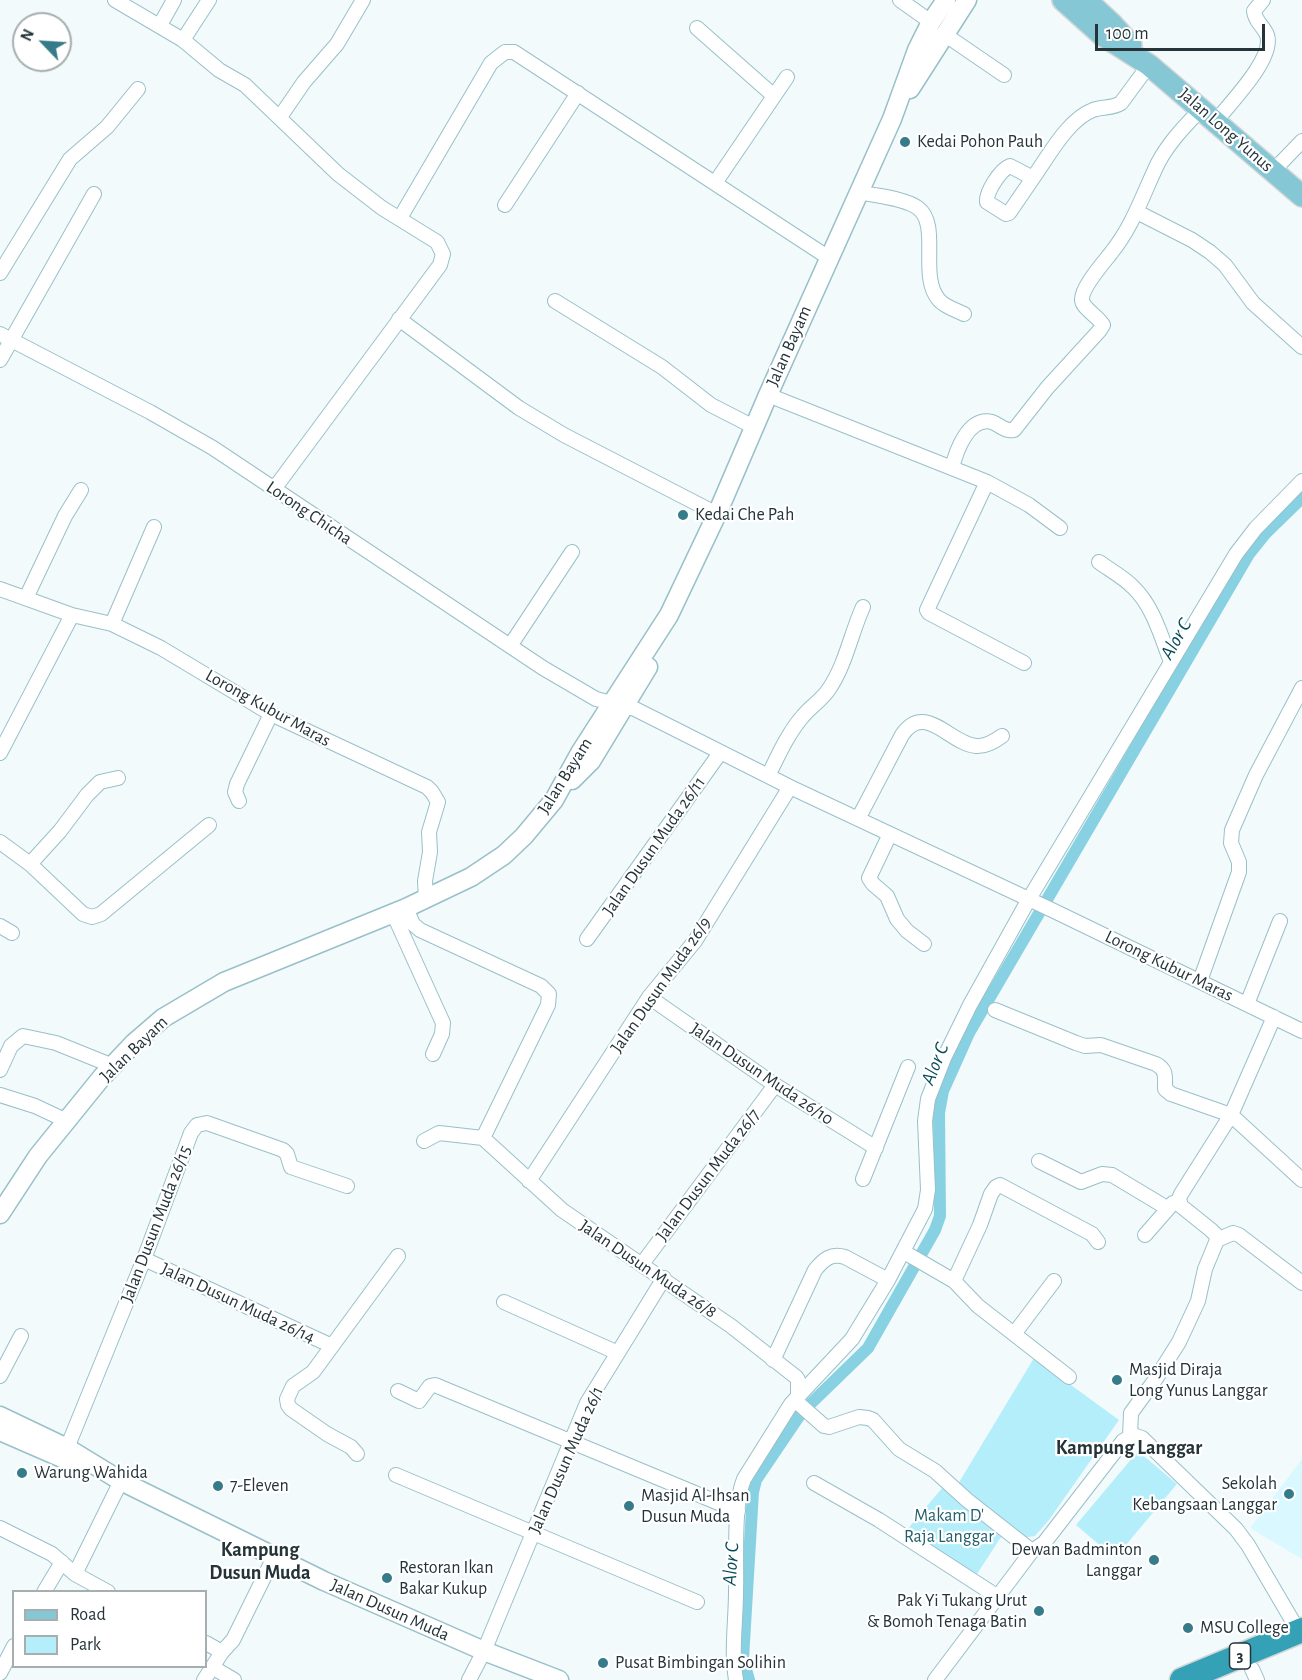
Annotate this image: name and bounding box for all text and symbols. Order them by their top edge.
north arrow [12,12,72,72]
scale bar [1098,12,1268,50]
text: 100 m [1106,25,1149,43]
text: N [18,27,37,44]
street label: Jalan Long Yunus [1174,83,1278,177]
place label: Kedai Pohon Pauh [917,131,1043,153]
marker: Kedai Pohon Pauh [898,135,912,149]
street label: Jalan Bayam [762,302,816,390]
street label: Lorong Chicha [262,476,356,550]
place label: Kedai Che Pah [695,504,794,526]
marker: Kedai Che Pah [676,508,690,522]
water label: Alor C [1155,614,1197,664]
street label: Lorong Kubur Maras [202,665,334,751]
street label: Jalan Bayam [533,734,597,818]
street label: Jalan Dusun Muda 26/11 [598,772,710,920]
street label: Jalan Dusun Muda 26/9 [606,913,716,1057]
street label: Lorong Kubur Maras [1101,926,1237,1006]
street label: Jalan Bayam [96,1011,172,1087]
street label: Jalan Dusun Muda 26/10 [686,1018,838,1130]
water label: Alor C [916,1039,954,1089]
street label: Jalan Dusun Muda 26/7 [651,1105,765,1245]
street label: Jalan Dusun Muda 26/15 [116,1143,196,1305]
street label: Jalan Dusun Muda 26/8 [575,1215,721,1323]
street label: Jalan Dusun Muda 26/14 [158,1258,318,1348]
place label: Masjid Diraja Long Yunus Langgar [1129,1359,1268,1402]
marker: Masjid Diraja Long Yunus Langgar [1110,1373,1124,1387]
street label: Jalan Dusun Muda 26/1 [524,1383,608,1537]
district label: Kampung Langgar [1056,1436,1202,1460]
place label: Warung Wahida [34,1462,148,1484]
marker: Warung Wahida [15,1466,29,1480]
place label: Sekolah Kebangsaan Langgar [1132,1473,1277,1516]
place label: 7-Eleven [230,1475,289,1497]
marker: 7-Eleven [211,1479,225,1493]
place label: Masjid Al-Ihsan Dusun Muda [641,1485,749,1528]
marker: Sekolah Kebangsaan Langgar [1282,1487,1296,1501]
marker: Masjid Al-Ihsan Dusun Muda [622,1499,636,1513]
park label: Makam D' Raja Langgar [904,1505,994,1547]
district label: Kampung Dusun Muda [209,1538,311,1585]
place label: Dewan Badminton Langgar [1011,1539,1142,1582]
water label: Alor C [718,1542,744,1586]
marker: Dewan Badminton Langgar [1147,1553,1161,1567]
place label: Restoran Ikan Bakar Kukup [399,1557,494,1600]
marker: Restoran Ikan Bakar Kukup [380,1571,394,1585]
street label: Jalan Dusun Muda [327,1574,453,1646]
legend [12,1590,207,1668]
place label: Pak Yi Tukang Urut & Bomoh Tenaga Batin [867,1590,1027,1632]
marker: Pak Yi Tukang Urut & Bomoh Tenaga Batin [1032,1604,1046,1618]
text: Road [70,1606,106,1624]
place label: MSU College [1200,1617,1289,1639]
marker: MSU College [1181,1621,1195,1635]
text: Park [70,1636,101,1654]
road number: 3 [1230,1643,1250,1669]
place label: Pusat Bimbingan Solihin [615,1652,786,1674]
marker: Pusat Bimbingan Solihin [596,1656,610,1670]

